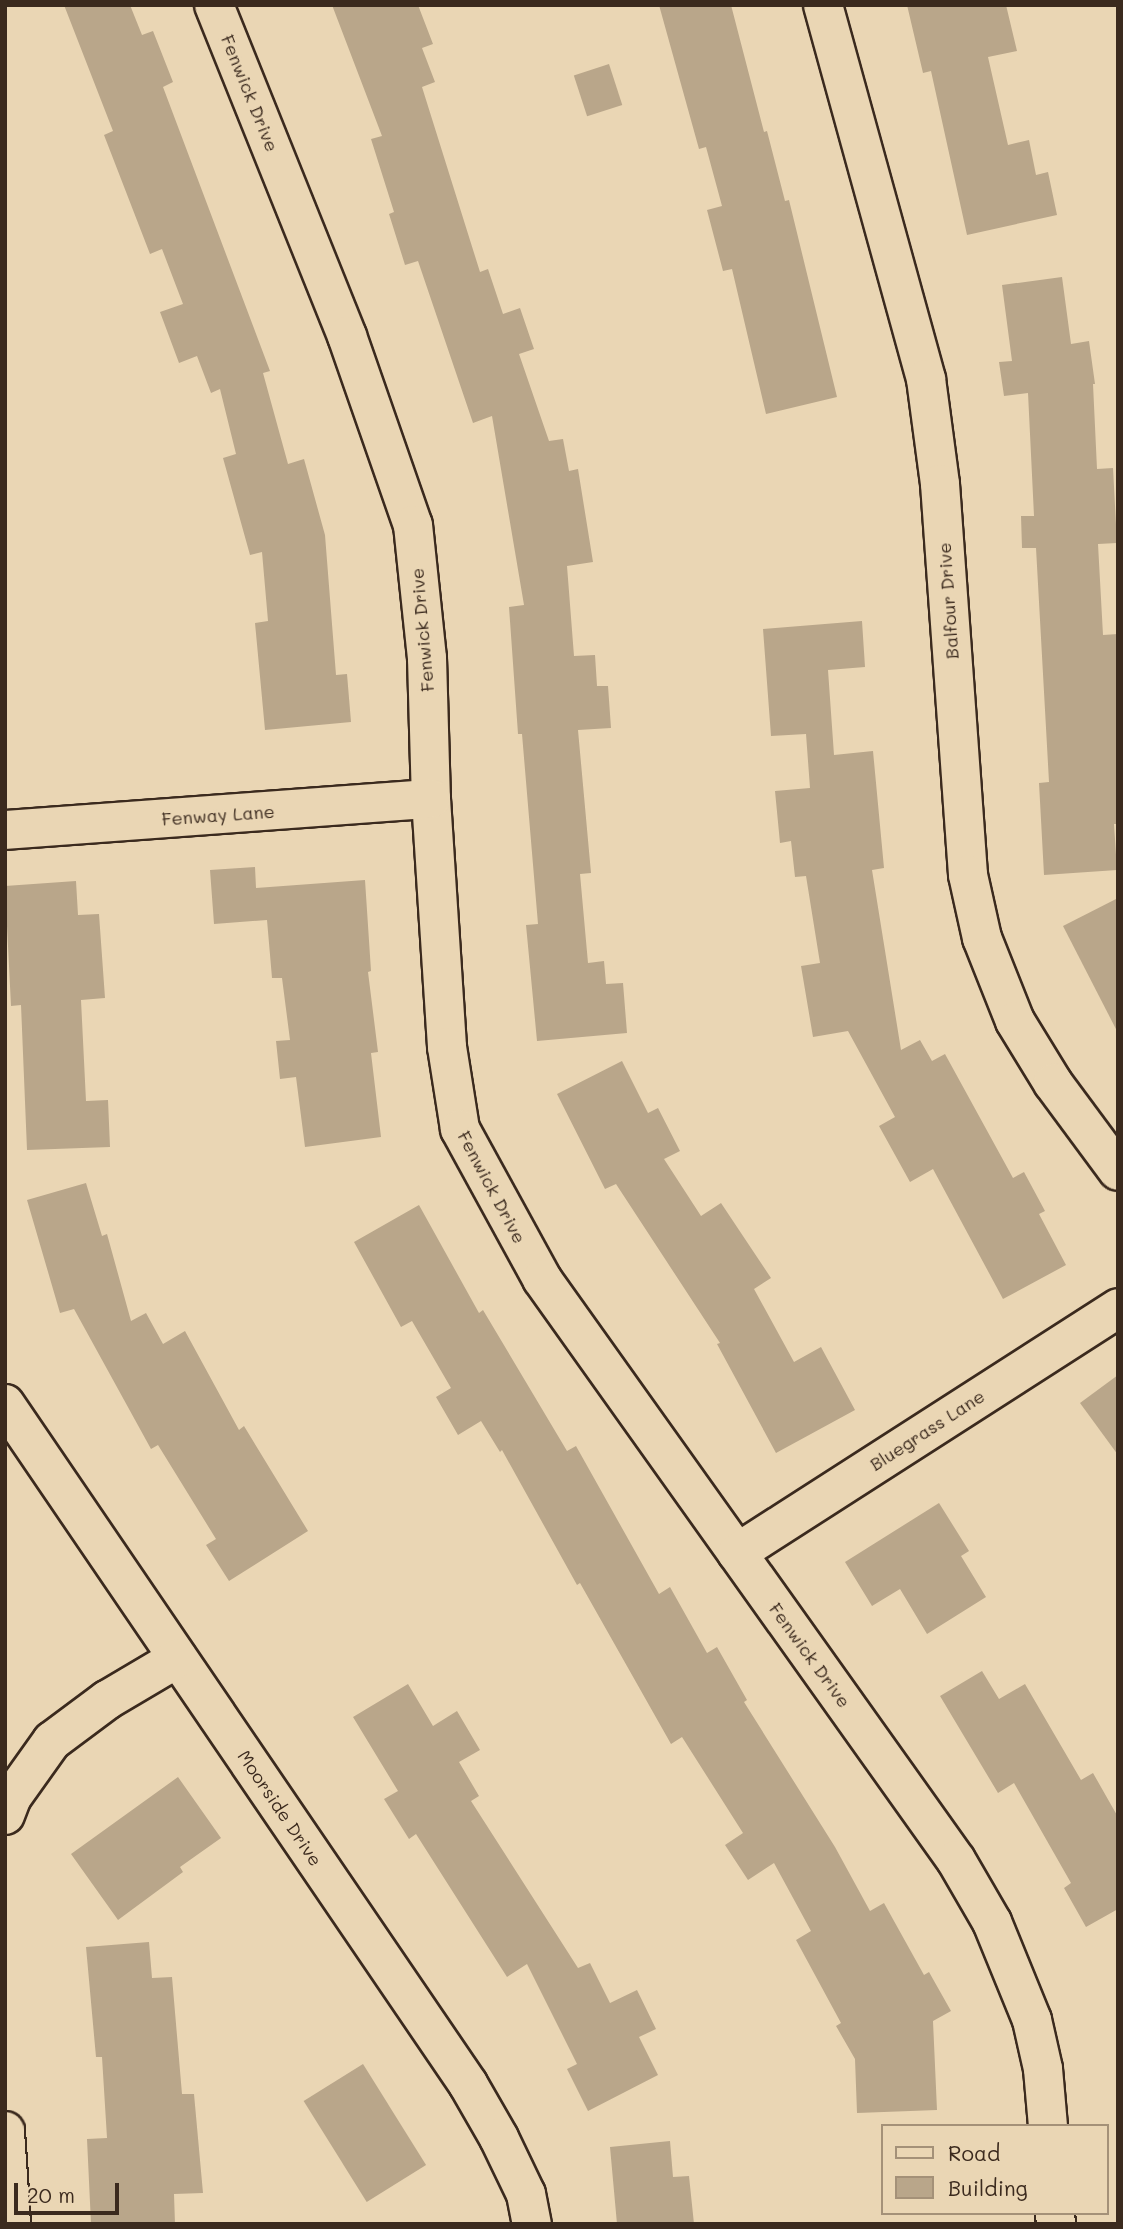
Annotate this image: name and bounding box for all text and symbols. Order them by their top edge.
street label: Fenwick Drive [217,31,283,155]
street label: Balfour Drive [933,542,963,660]
street label: Fenwick Drive [406,567,438,693]
street label: Fenway Lane [161,800,275,830]
street label: Fenwick Drive [453,1127,531,1247]
street label: Bluegrass Lane [866,1385,988,1475]
street label: Fenwick Drive [765,1598,855,1712]
street label: Moorside Drive [233,1746,327,1870]
legend [881,2124,1109,2215]
text: Road [948,2139,1000,2166]
scale bar [18,2170,122,2214]
text: Building [948,2174,1028,2201]
text: 20 m [27,2181,75,2208]

